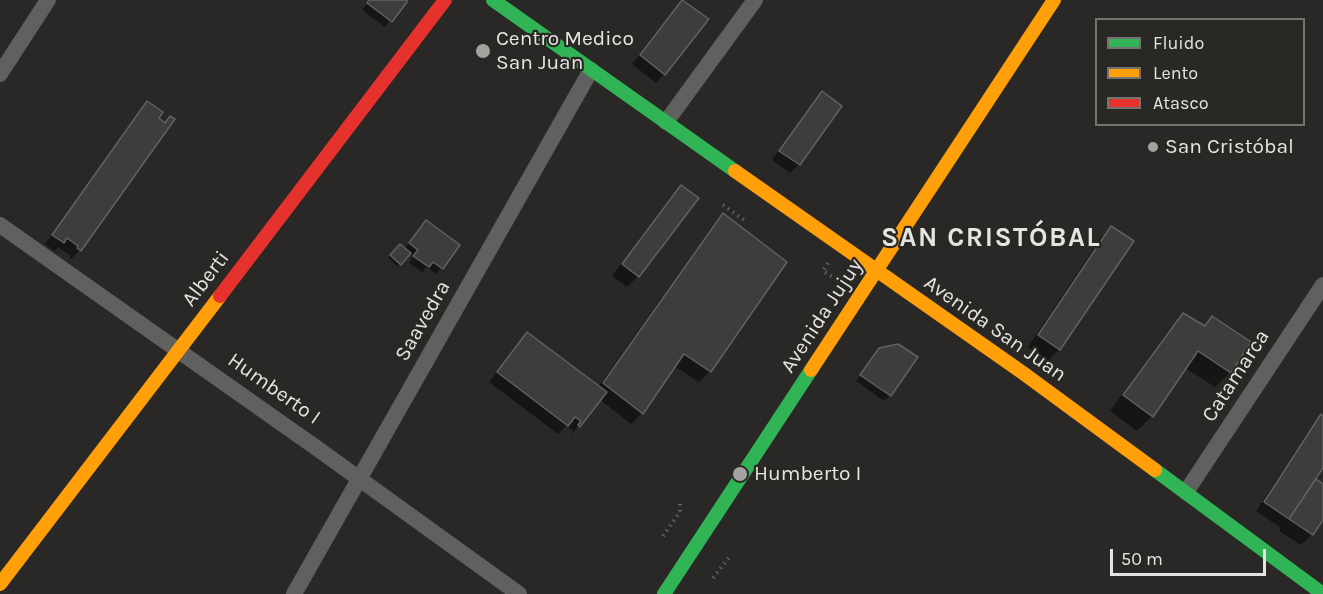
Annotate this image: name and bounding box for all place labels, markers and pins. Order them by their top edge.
place label: Centro Medico San Juan [496,26,634,76]
marker: Centro Medico San Juan [474,42,492,60]
place label: San Cristóbal [1165,134,1294,160]
marker: San Cristóbal [1146,140,1160,154]
place label: Humberto I [754,461,861,487]
marker: Humberto I [731,465,749,483]

